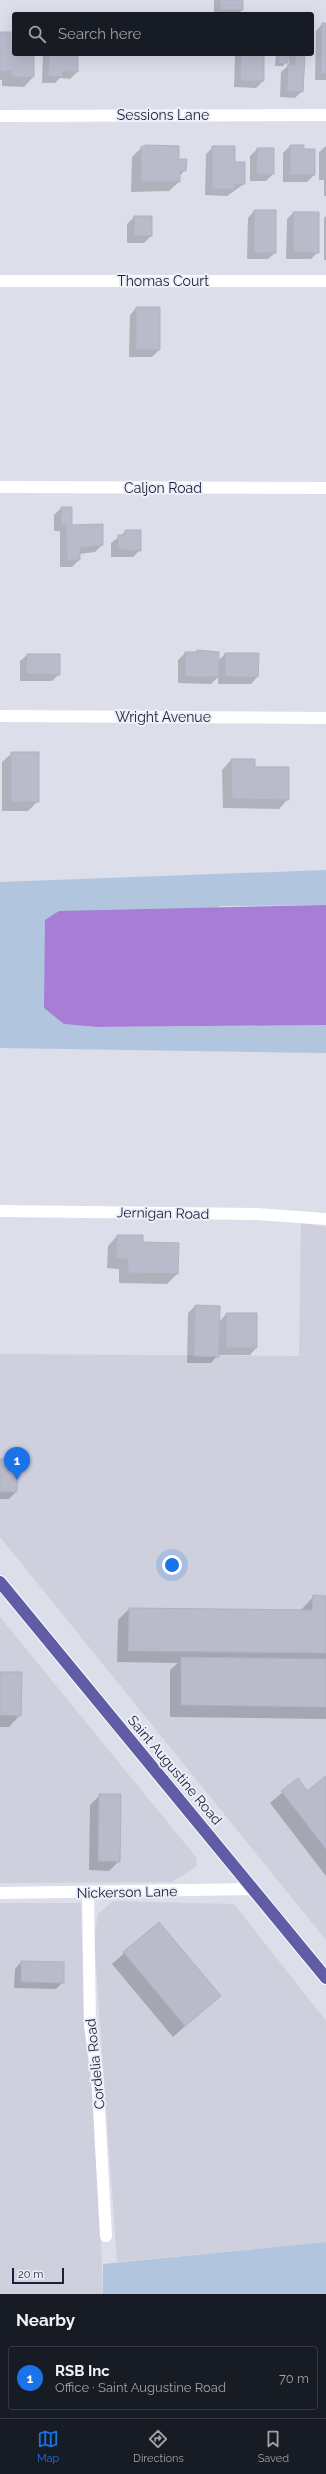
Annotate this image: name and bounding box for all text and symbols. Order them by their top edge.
search box [12,12,314,56]
icon: search [26,23,48,45]
text: Search here [58,25,141,43]
street label: Sessions Lane [117,107,209,123]
street label: Thomas Court [117,273,209,289]
street label: Caljon Road [124,480,202,496]
street label: Wright Avenue [115,709,211,725]
street label: Jernigan Road [117,1204,209,1222]
pin: 1 [4,1447,30,1480]
your location [162,1555,182,1575]
street label: Saint Augustine Road [125,1712,225,1828]
street label: Nickerson Lane [77,1883,177,1901]
street label: Cordelia Road [82,2018,108,2110]
scale bar [12,2266,64,2285]
text: 20 m [18,2268,43,2281]
text: Nearby [16,2310,75,2330]
text: RSB Inc [55,2362,110,2380]
text: 1 [27,2371,33,2386]
text: 70 m [279,2371,309,2386]
text: Office · Saint Augustine Road [55,2380,226,2395]
tab: Map [37,2428,59,2465]
tab: Directions [133,2428,184,2465]
tab: Saved [258,2428,289,2465]

